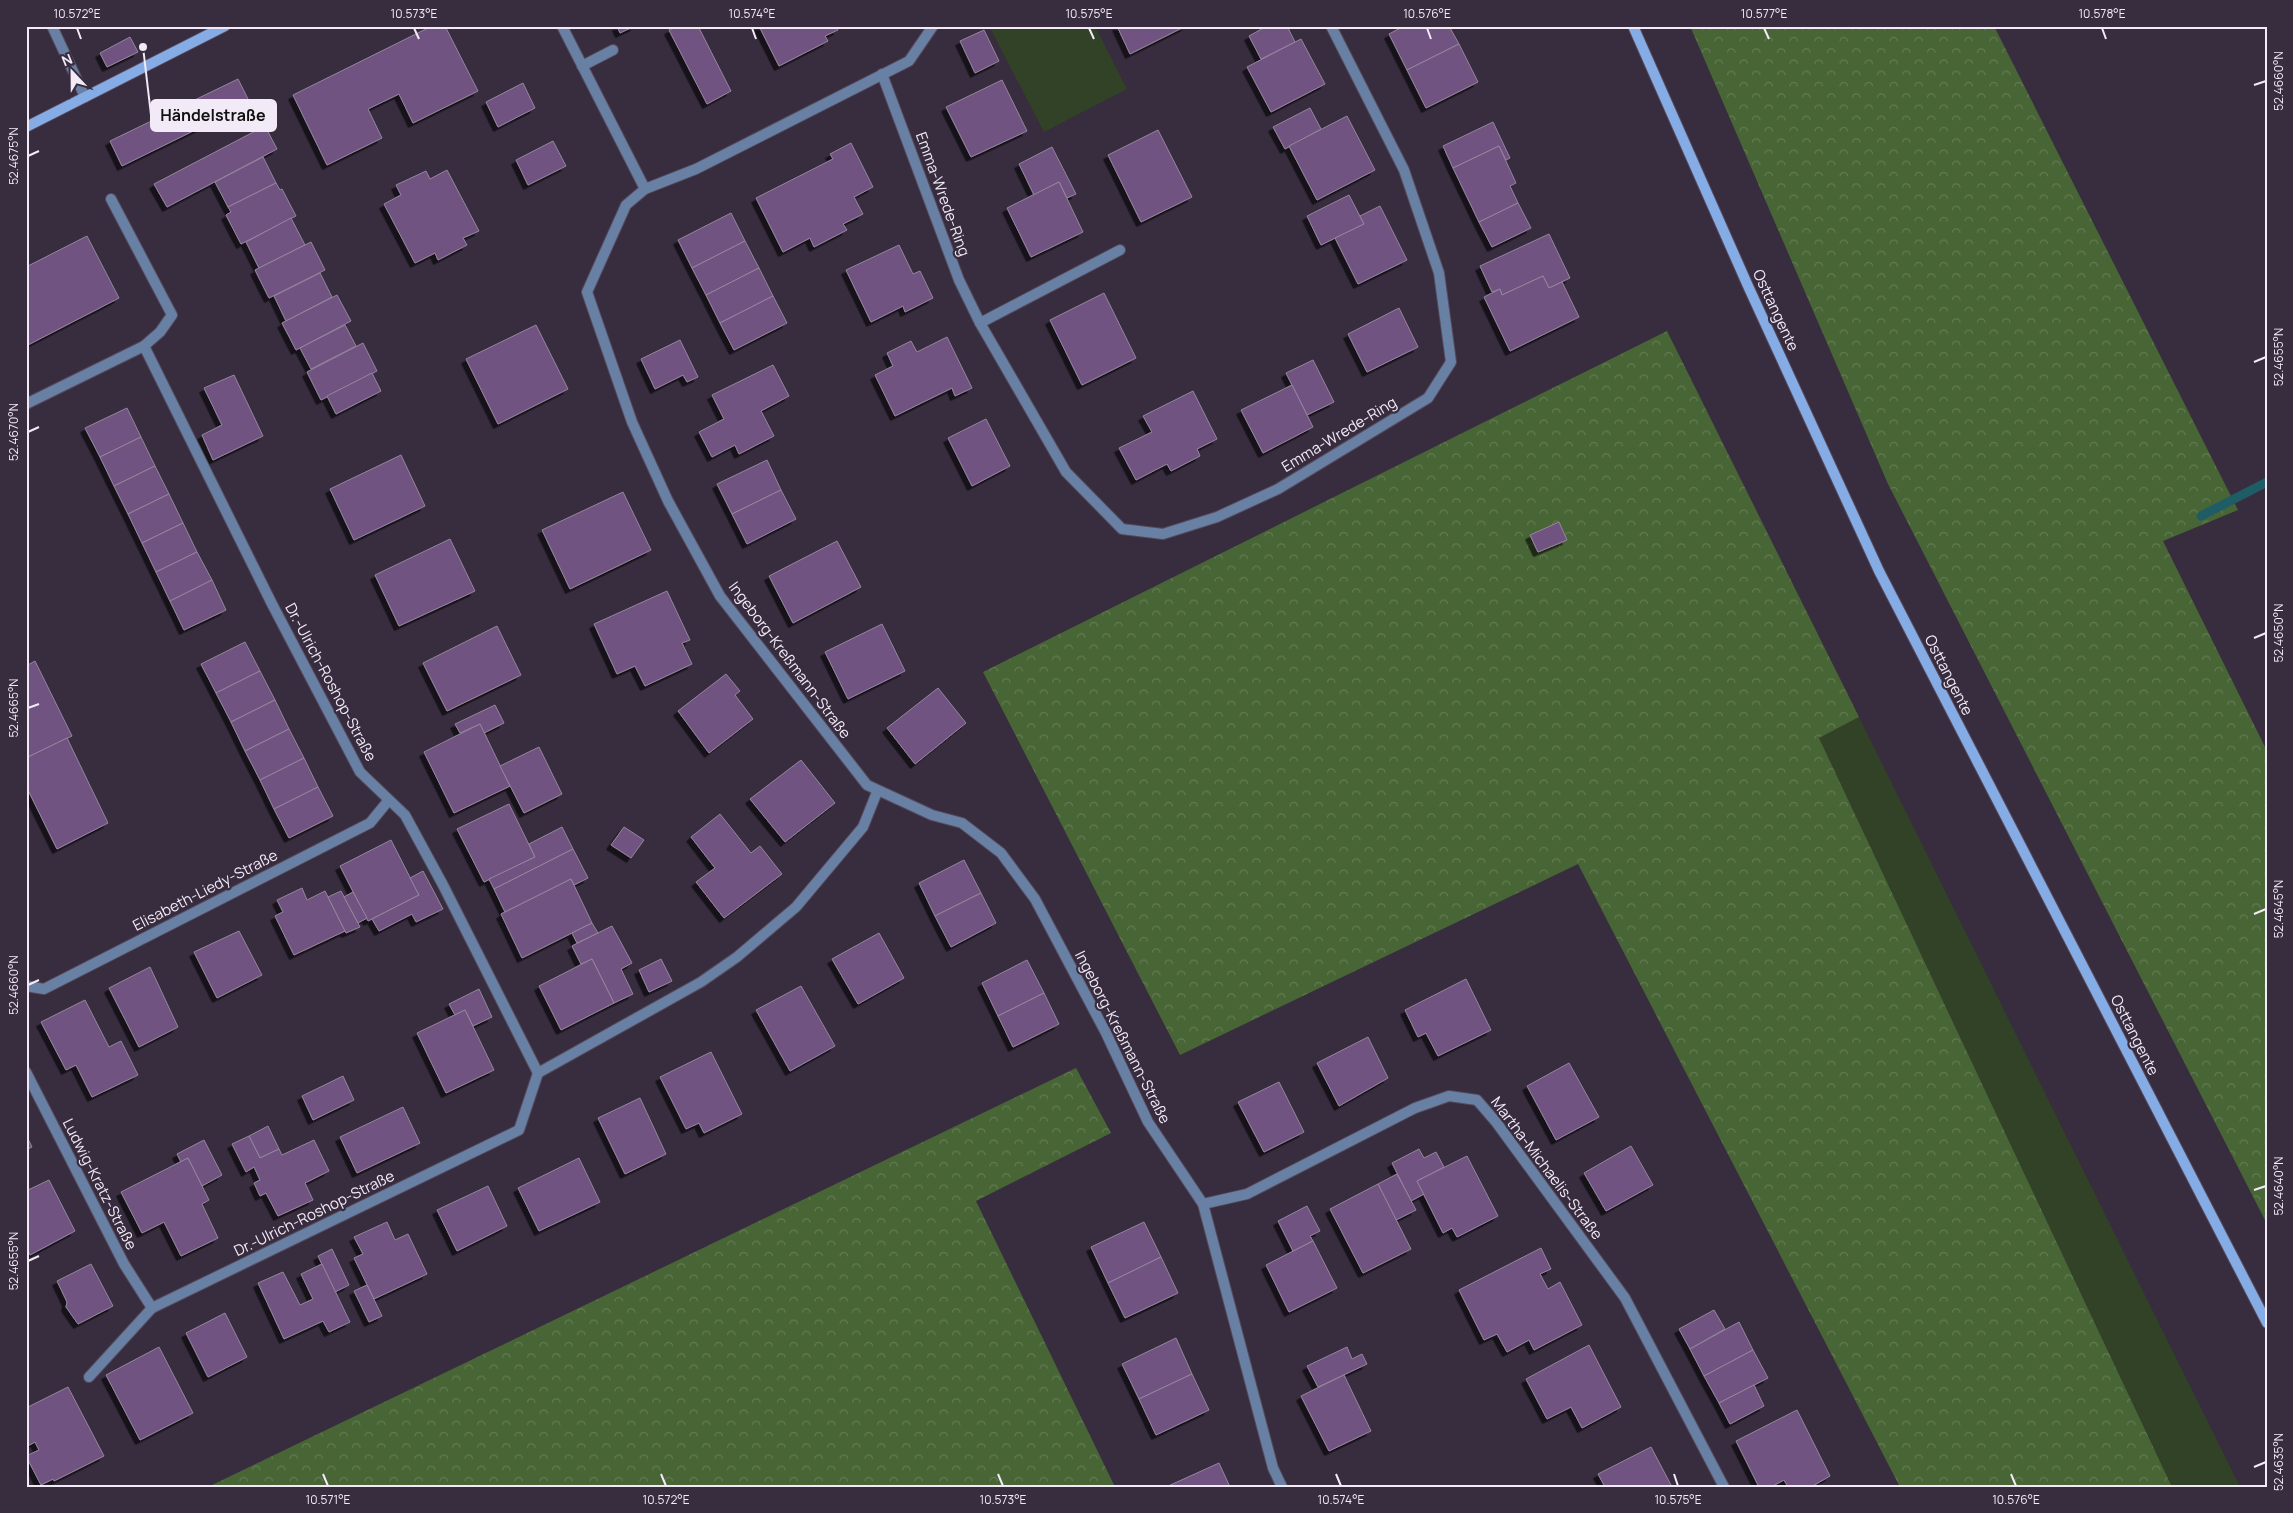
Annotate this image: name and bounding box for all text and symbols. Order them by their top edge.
text: 10.572°E [53,5,101,22]
text: 10.573°E [391,5,438,22]
text: 10.574°E [729,5,776,22]
text: 10.575°E [1065,5,1113,22]
text: 10.576°E [1403,5,1451,22]
text: 10.577°E [1741,5,1787,22]
text: 10.578°E [2078,5,2126,22]
north arrow [48,48,98,98]
text: N [59,49,75,70]
text: 52.4660°N [2270,51,2287,111]
callout: Händelstraße [151,100,276,131]
text: Händelstraße [160,104,266,126]
text: 52.4675°N [5,127,22,185]
street label: Emma-Wrede-Ring [911,129,975,259]
street label: Osttangente [1748,266,1804,354]
text: 52.4655°N [2270,328,2287,386]
street label: Emma-Wrede-Ring [1278,391,1400,477]
text: 52.4670°N [5,403,22,461]
street label: Ingeborg-Kreßmann-Straße [724,577,856,743]
street label: Dr.-Ulrich-Roshop-Straße [280,599,382,765]
text: 52.4650°N [2270,604,2287,662]
street label: Osttangente [1920,631,1978,719]
text: 52.4665°N [5,679,22,737]
street label: Elisabeth-Liedy-Straße [129,844,281,936]
text: 52.4645°N [2270,880,2287,938]
street label: Ingeborg-Kreßmann-Straße [1070,947,1176,1127]
text: 52.4660°N [5,955,22,1015]
street label: Osttangente [2106,991,2164,1079]
street label: Martha-Michaelis-Straße [1486,1092,1608,1244]
street label: Ludwig-Kratz-Straße [58,1115,142,1253]
text: 52.4640°N [2270,1156,2287,1216]
street label: Dr.-Ulrich-Roshop-Straße [230,1165,398,1261]
text: 52.4655°N [5,1232,22,1290]
text: 52.4635°N [2270,1433,2287,1491]
text: 10.571°E [306,1491,351,1508]
text: 10.572°E [642,1491,690,1508]
text: 10.573°E [980,1491,1027,1508]
text: 10.574°E [1318,1491,1365,1508]
text: 10.575°E [1654,1491,1702,1508]
text: 10.576°E [1992,1491,2040,1508]

